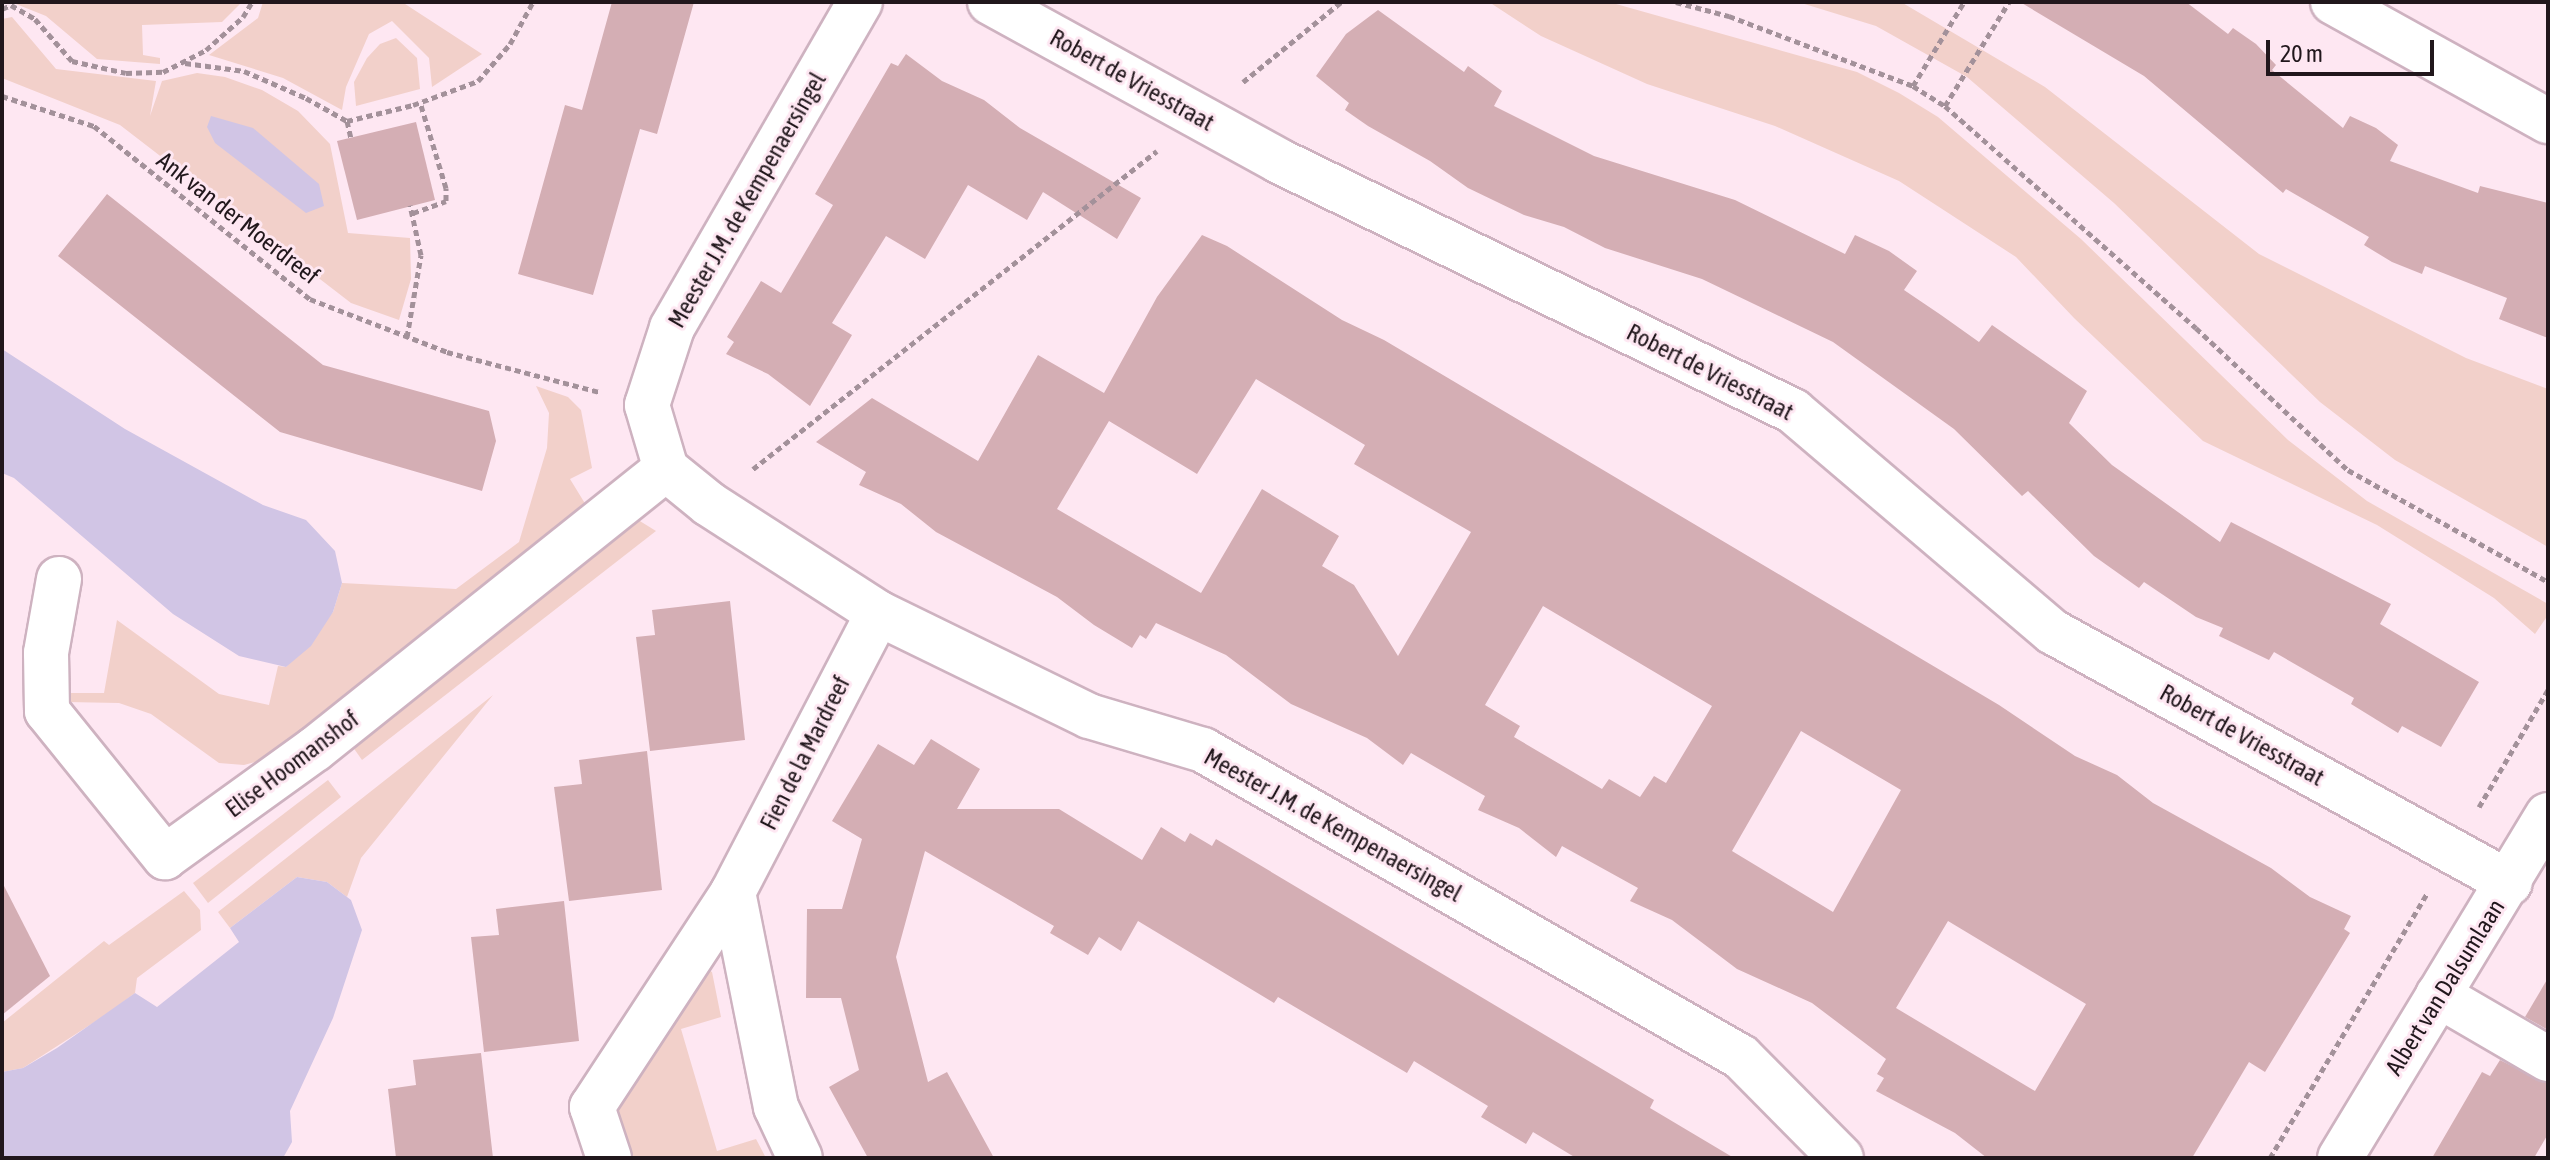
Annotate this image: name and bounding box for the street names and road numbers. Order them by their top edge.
street label: Robert de Vriesstraat [1045,23,1219,137]
street label: Meester J.M. de Kempenaersingel [662,67,832,333]
street label: Ank van der Moerdreef [151,146,325,290]
street label: Robert de Vriesstraat [1622,318,1798,426]
street label: Fien de la Mardreef [754,671,856,835]
street label: Robert de Vriesstraat [2155,678,2329,792]
street label: Elise Hoomanshof [220,705,364,823]
street label: Meester J.M. de Kempenaersingel [1199,742,1467,908]
street label: Albert van Dalsumlaan [2379,894,2511,1080]

